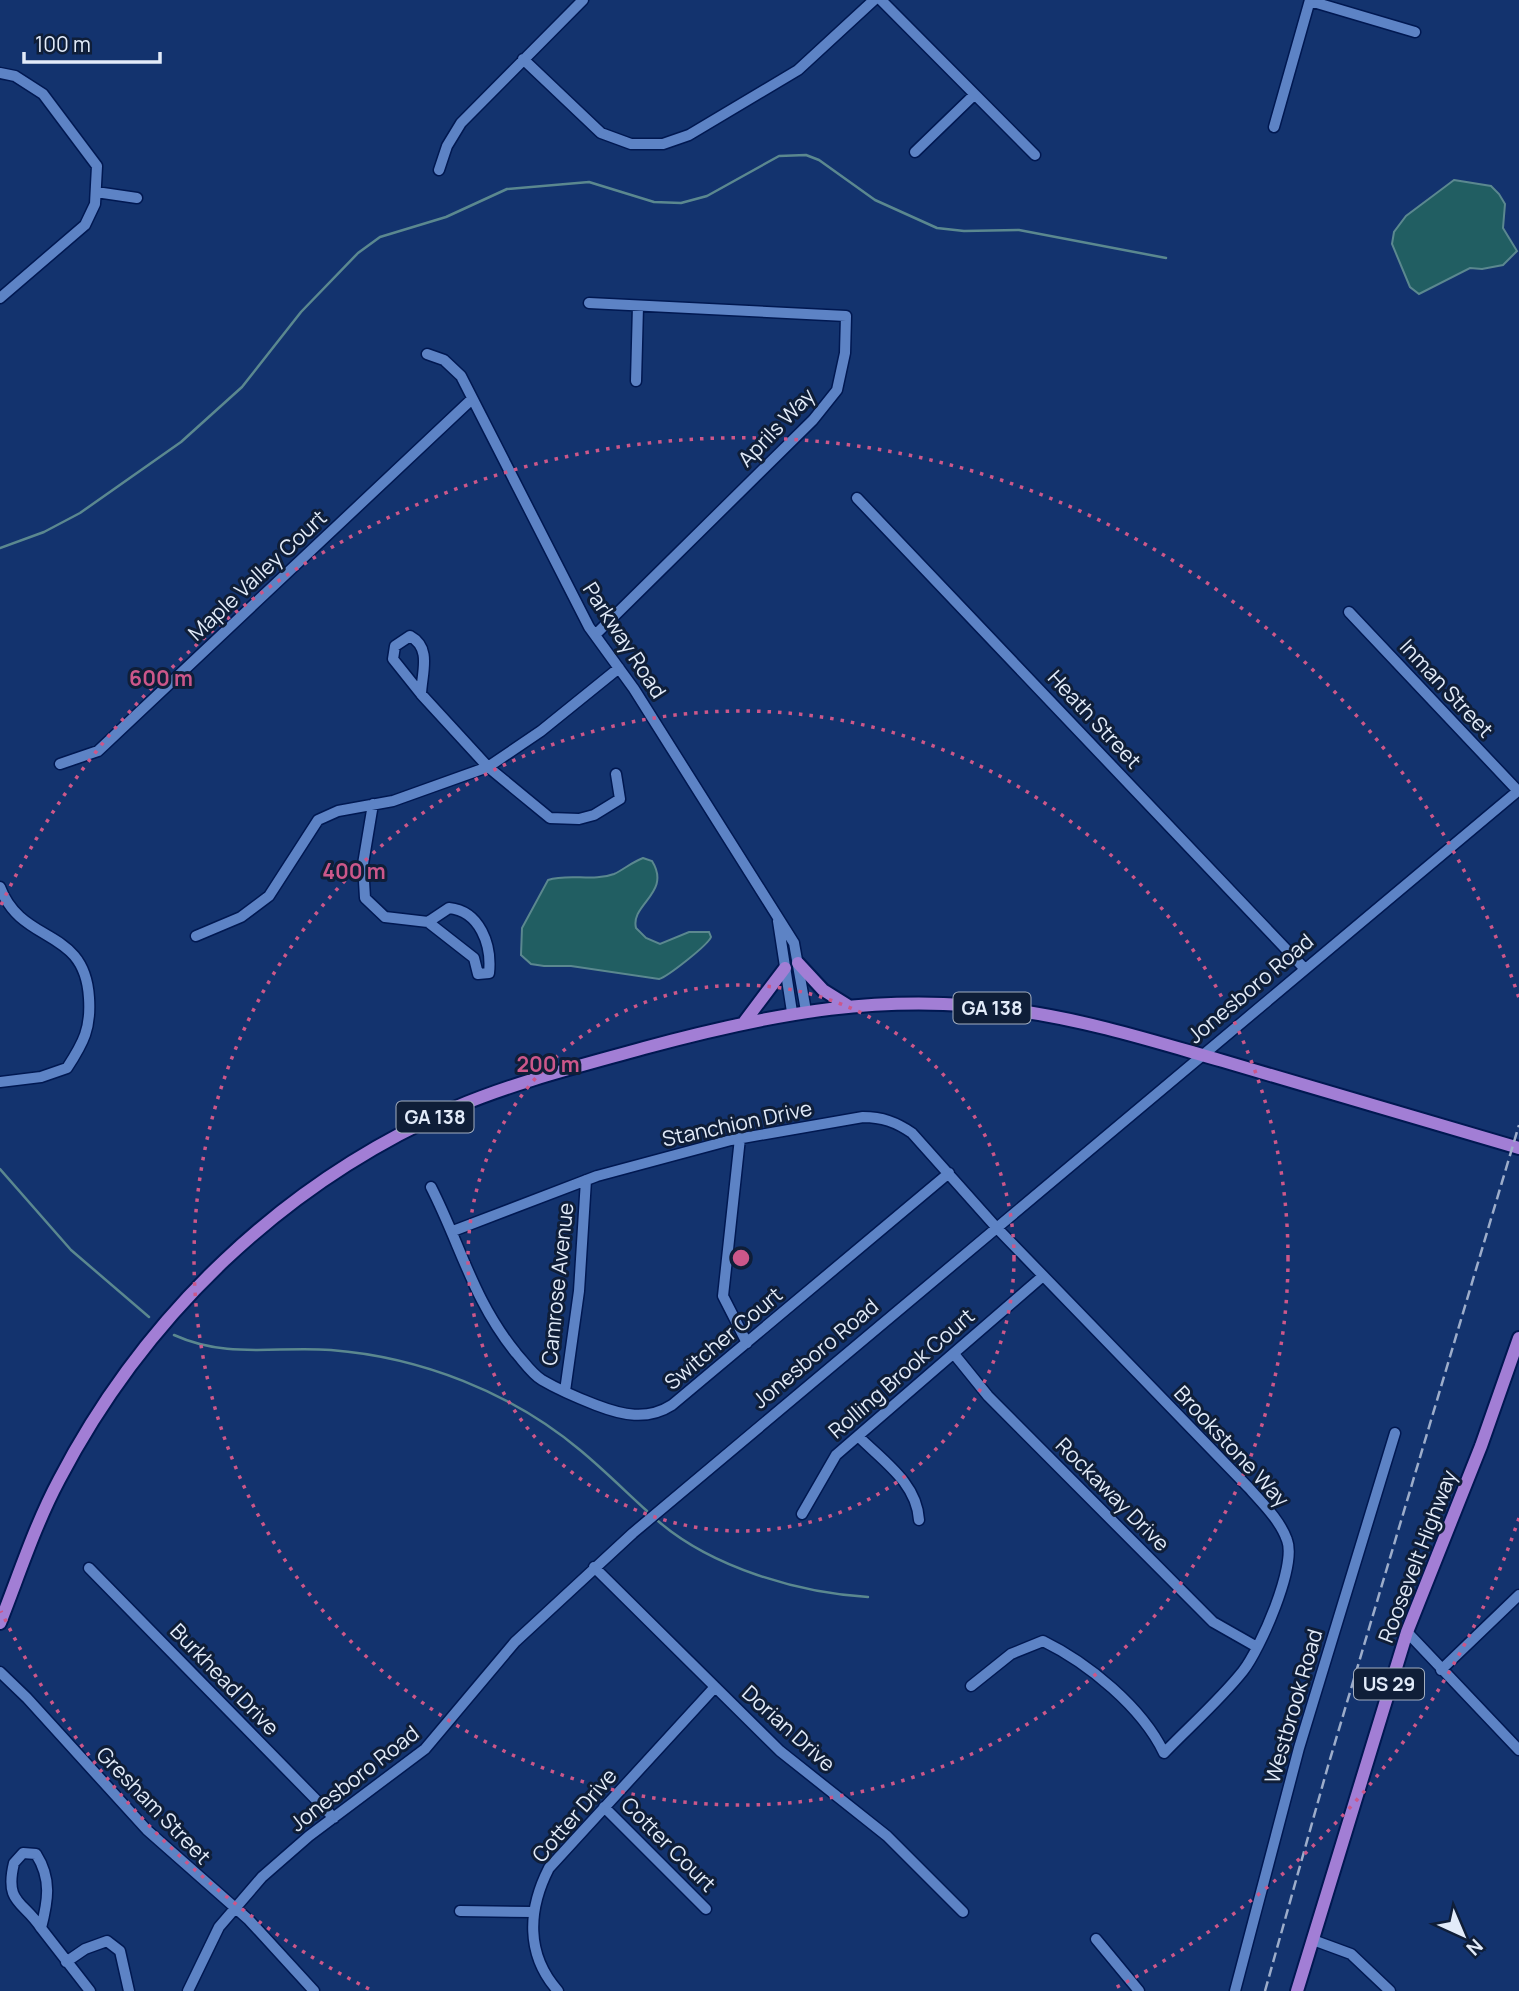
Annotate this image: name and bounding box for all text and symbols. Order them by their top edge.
scale bar [24,21,161,65]
text: 100 m [35,30,91,58]
street label: Aprils Way [731,382,821,472]
street label: Maple Valley Court [182,504,332,646]
street label: Parkway Road [577,576,673,704]
street label: Inman Street [1394,633,1500,743]
text: 600 m [129,664,193,692]
street label: Heath Street [1042,664,1148,774]
text: 400 m [322,857,386,885]
street label: Jonesboro Road [1181,927,1319,1049]
road number: GA 138 [954,992,1030,1024]
text: 200 m [516,1050,580,1078]
street label: Stanchion Drive [659,1093,815,1153]
road number: GA 138 [396,1102,474,1133]
street label: Camrose Avenue [535,1201,579,1367]
centre of rings [729,1246,753,1270]
street label: Switcher Court [658,1280,788,1396]
street label: Jonesboro Road [746,1292,884,1414]
street label: Rolling Brook Court [822,1302,980,1444]
street label: Brookstone Way [1168,1379,1296,1513]
street label: Rockaway Drive [1050,1431,1176,1557]
street label: Roosevelt Highway [1371,1466,1463,1646]
street label: Burkhead Drive [164,1617,286,1741]
street label: Westbrook Road [1258,1626,1328,1786]
road number: US 29 [1354,1668,1424,1700]
street label: Dorian Drive [736,1679,842,1777]
street label: Jonesboro Road [284,1719,424,1837]
street label: Gresham Street [91,1740,217,1870]
street label: Cotter Drive [525,1762,623,1868]
street label: Cotter Court [616,1791,722,1897]
north arrow [1428,1900,1498,1970]
text: N [1461,1933,1489,1961]

